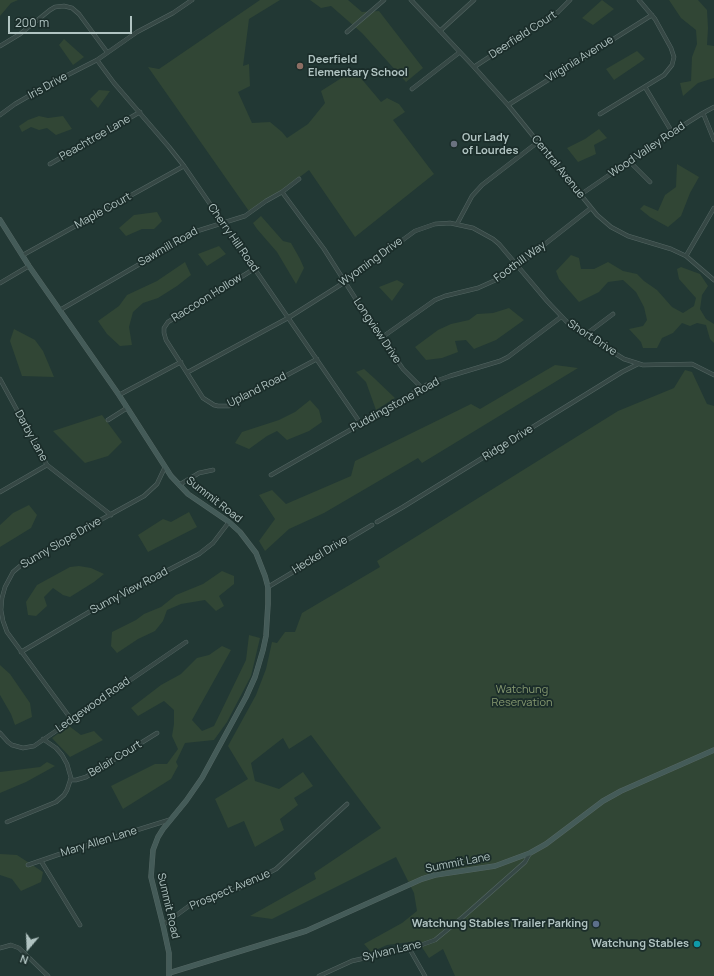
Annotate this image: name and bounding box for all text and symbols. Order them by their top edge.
scale bar [10,8,134,34]
street label: Deerfield Court [487,8,559,62]
text: 200 m [15,14,49,31]
street label: Virginia Avenue [544,33,616,85]
place label: Deerfield Elementary School [308,53,408,79]
marker: Deerfield Elementary School [295,61,305,71]
street label: Iris Drive [26,70,70,102]
street label: Peachtree Lane [57,112,133,164]
street label: Wood Valley Road [606,120,688,180]
place label: Our Lady of Lourdes [462,131,518,157]
street label: Central Avenue [529,133,587,201]
marker: Our Lady of Lourdes [449,139,459,149]
street label: Maple Court [73,190,133,232]
street label: Cherry Hill Road [205,201,261,275]
street label: Sawmill Road [136,225,200,269]
street label: Wyoming Drive [337,235,405,289]
street label: Foothill Way [492,239,548,285]
street label: Raccoon Hollow [169,271,245,325]
street label: Longview Drive [350,296,404,366]
street label: Short Drive [565,317,619,359]
street label: Upland Road [225,370,289,410]
street label: Puddingstone Road [348,375,442,435]
street label: Darby Lane [12,408,50,464]
street label: Ridge Drive [480,422,536,464]
street label: Summit Road [183,474,245,526]
street label: Sunny Slope Drive [18,515,104,571]
street label: Heckel Drive [290,533,350,577]
street label: Sunny View Road [88,565,170,617]
street label: Ledgewood Road [53,675,133,735]
park label: Watchung Reservation [492,683,552,709]
street label: Belair Court [86,738,144,780]
street label: Mary Allen Lane [59,824,139,860]
street label: Summit Lane [424,850,492,876]
street label: Prospect Avenue [188,867,272,913]
street label: Summit Road [154,872,182,940]
place label: Watchung Stables Trailer Parking [412,917,588,931]
marker: Watchung Stables Trailer Parking [591,919,601,929]
north arrow [8,928,48,968]
place label: Watchung Stables [591,937,689,951]
street label: Sylvan Lane [361,938,423,964]
marker: Watchung Stables [692,939,702,949]
text: N [18,951,30,968]

